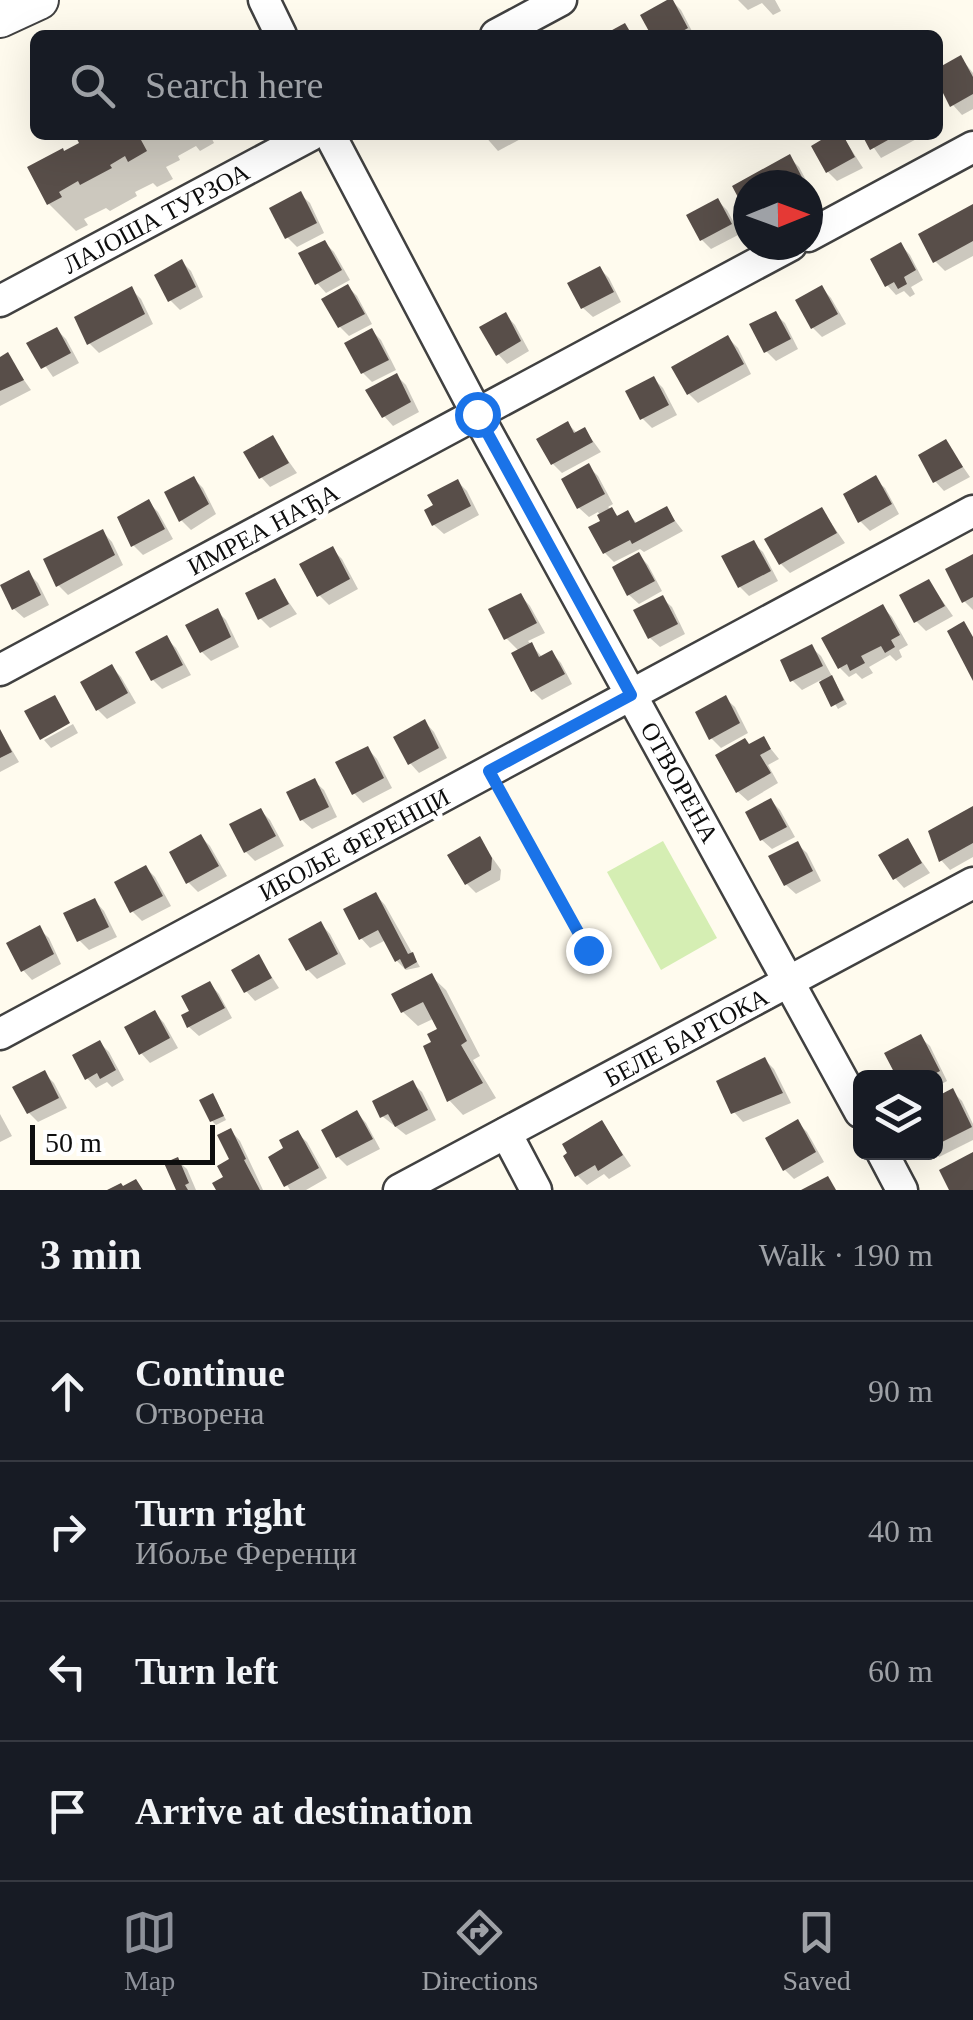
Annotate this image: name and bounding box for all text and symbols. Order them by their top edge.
search box [30,30,943,140]
icon: search [65,58,120,113]
text: Search here [145,64,323,106]
street label: ЛАЈОША ТУРЗОА [59,158,254,279]
north arrow [733,170,823,260]
route start [455,392,501,438]
street label: ИМРЕА НАЂА [183,478,343,580]
street label: ОТВОРЕНА [635,717,724,847]
street label: ИБОЉЕ ФЕРЕНЦИ [254,783,454,906]
route end [566,928,612,974]
street label: БЕЛЕ БАРТОКА [600,983,773,1092]
map controls [853,1070,943,1160]
button: layers [853,1070,943,1160]
scale bar [30,1120,215,1164]
text: 50 m [45,1127,102,1158]
text: 3 min [40,1232,142,1278]
text: Walk · 190 m [759,1237,933,1273]
text: Continue [135,1352,285,1394]
icon: ahead [40,1364,95,1419]
text: 90 m [868,1373,933,1409]
text: Отворена [135,1395,265,1431]
text: Turn right [135,1492,306,1534]
icon: right [40,1504,95,1559]
text: 40 m [868,1513,933,1549]
text: Ибоље Ференци [135,1535,357,1571]
icon: left [40,1644,95,1699]
text: Turn left [135,1650,278,1692]
text: 60 m [868,1653,933,1689]
icon: arrive [40,1784,95,1839]
text: Arrive at destination [135,1790,473,1832]
tab: Map [122,1905,177,1997]
tab: Directions [421,1905,538,1997]
tab: Saved [782,1905,851,1997]

